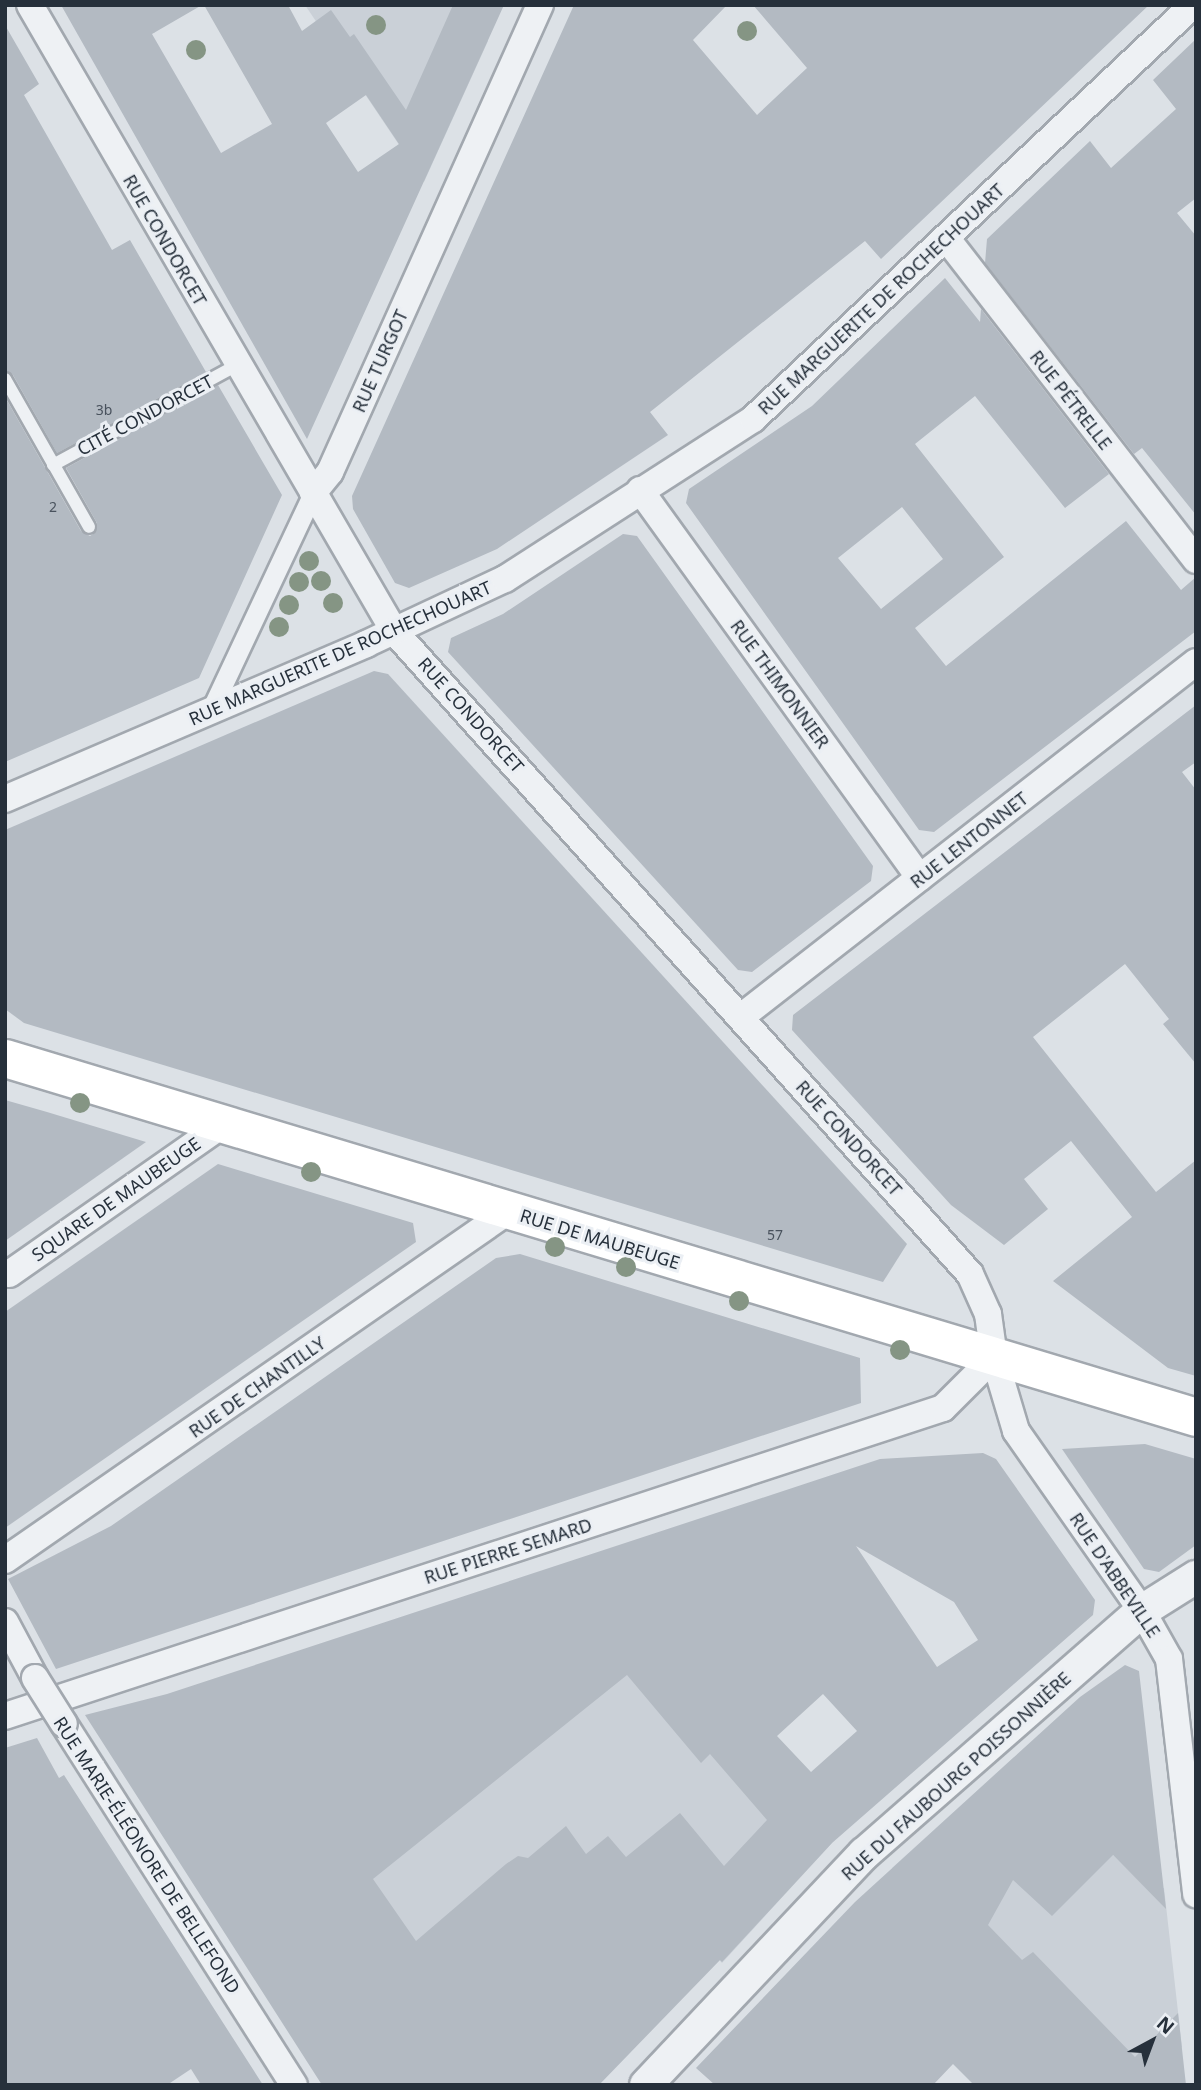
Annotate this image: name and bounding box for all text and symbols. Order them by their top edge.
street label: RUE CONDORCET [119,171,211,309]
street label: RUE MARGUERITE DE ROCHECHOUART [753,179,1009,419]
street label: RUE TURGOT [348,306,412,416]
street label: RUE PÉTRELLE [1026,346,1116,454]
street label: CITÉ CONDORCET [73,370,217,460]
house number: 3b [96,402,112,418]
house number: 2 [49,499,57,515]
street label: RUE MARGUERITE DE ROCHECHOUART [186,576,494,730]
street label: RUE THIMONNIER [726,616,834,752]
street label: RUE CONDORCET [414,653,528,777]
street label: RUE LENTONNET [906,787,1032,893]
street label: RUE CONDORCET [792,1076,906,1200]
street label: SQUARE DE MAUBEUGE [27,1132,205,1266]
street label: RUE DE MAUBEUGE [518,1204,682,1274]
house number: 57 [767,1227,783,1243]
street label: RUE DE CHANTILLY [185,1332,329,1442]
street label: RUE D'ABBEVILLE [1065,1509,1165,1641]
street label: RUE PIERRE SEMARD [421,1514,595,1588]
street label: RUE DU FAUBOURG POISSONNIÈRE [837,1667,1075,1885]
street label: RUE MARIE-ÉLÉONORE DE BELLEFOND [49,1713,245,1997]
north arrow [1117,2006,1187,2076]
text: N [1151,2010,1180,2040]

